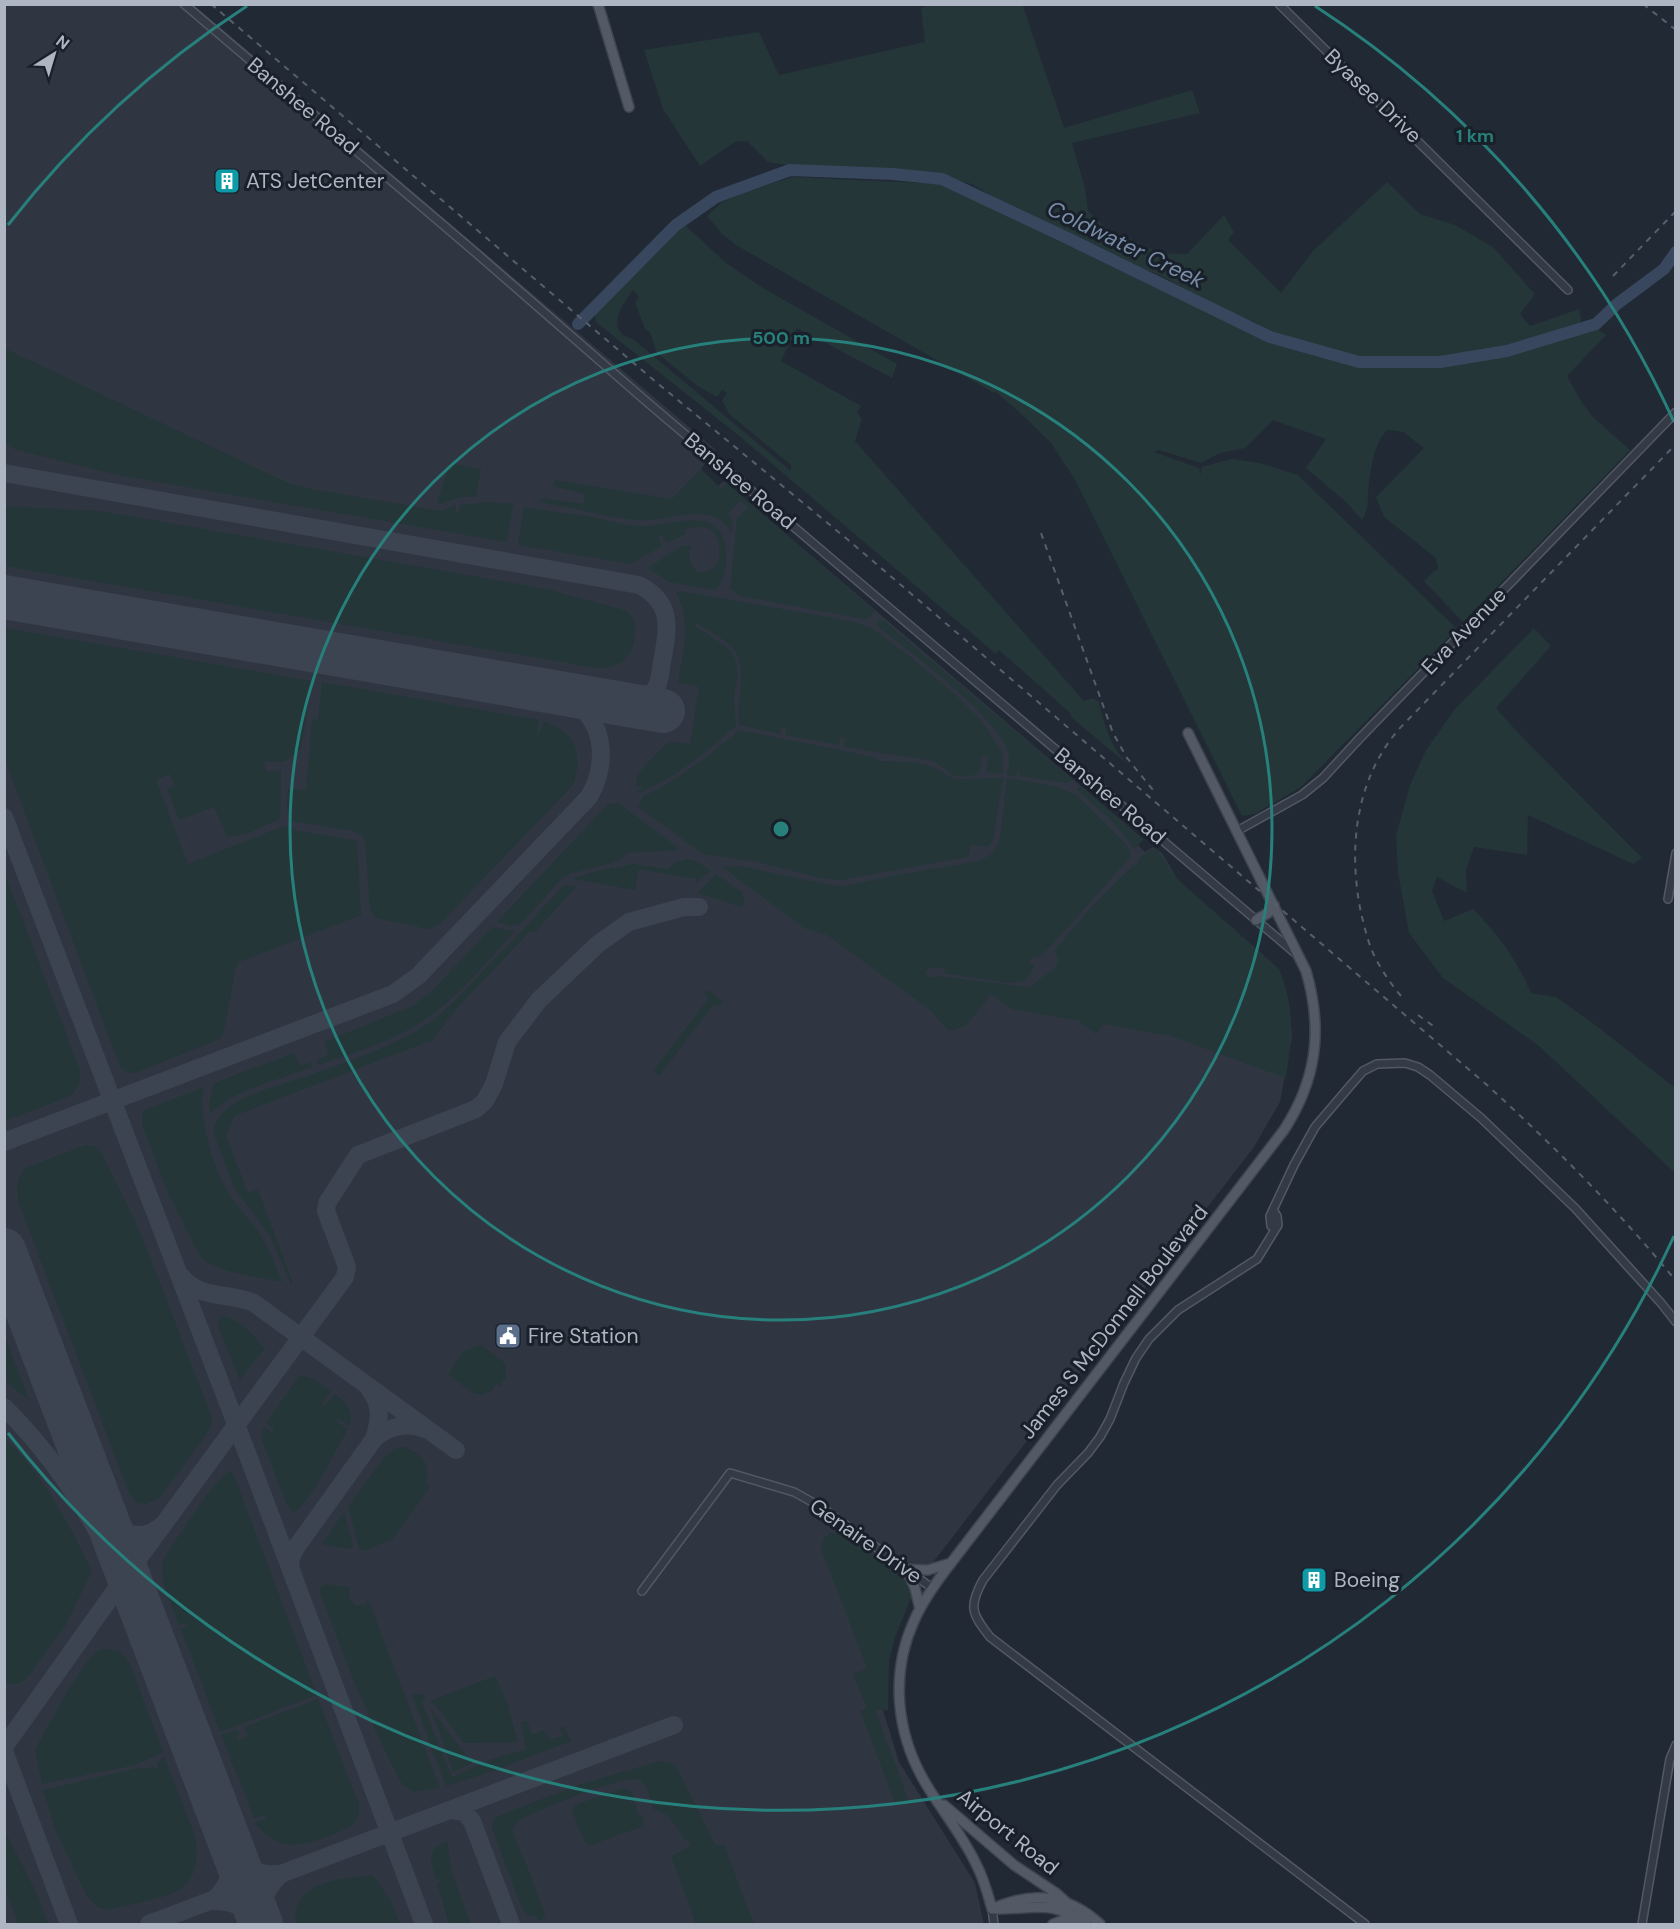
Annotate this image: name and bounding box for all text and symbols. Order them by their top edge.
north arrow [24,24,84,84]
text: N [52,31,74,54]
street label: Byasee Drive [1318,43,1428,149]
street label: Banshee Road [241,51,365,161]
text: 1 km [1456,124,1494,148]
building icon: ATS JetCenter [212,166,242,196]
place label: ATS JetCenter [246,167,385,195]
water label: Coldwater Creek [1042,194,1210,295]
text: 500 m [752,326,810,350]
street label: Banshee Road [678,426,802,536]
street label: Eva Avenue [1415,581,1513,681]
street label: Banshee Road [1048,741,1172,851]
centre of rings [771,819,791,839]
street label: James S McDonnell Boulevard [1014,1199,1214,1445]
public building icon: Fire Station [493,1321,523,1351]
place label: Fire Station [528,1322,638,1350]
street label: Genaire Drive [804,1492,928,1590]
building icon: Boeing [1299,1565,1329,1595]
place label: Boeing [1334,1566,1400,1594]
street label: Airport Road [951,1782,1065,1882]

